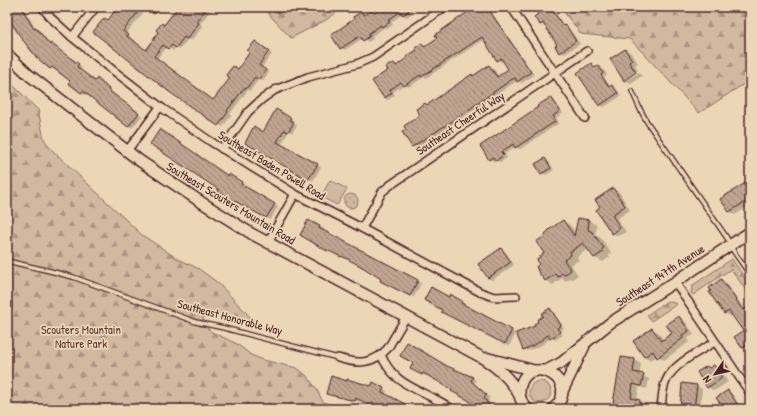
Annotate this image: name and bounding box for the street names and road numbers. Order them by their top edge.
street label: Southeast Cheerful Way [412,87,508,159]
street label: Southeast Baden Powell Road [215,126,329,204]
street label: Southeast Scouters Mountain Road [163,158,299,248]
street label: Southeast 147th Avenue [612,240,708,310]
street label: Southeast Honorable Way [176,295,284,339]

